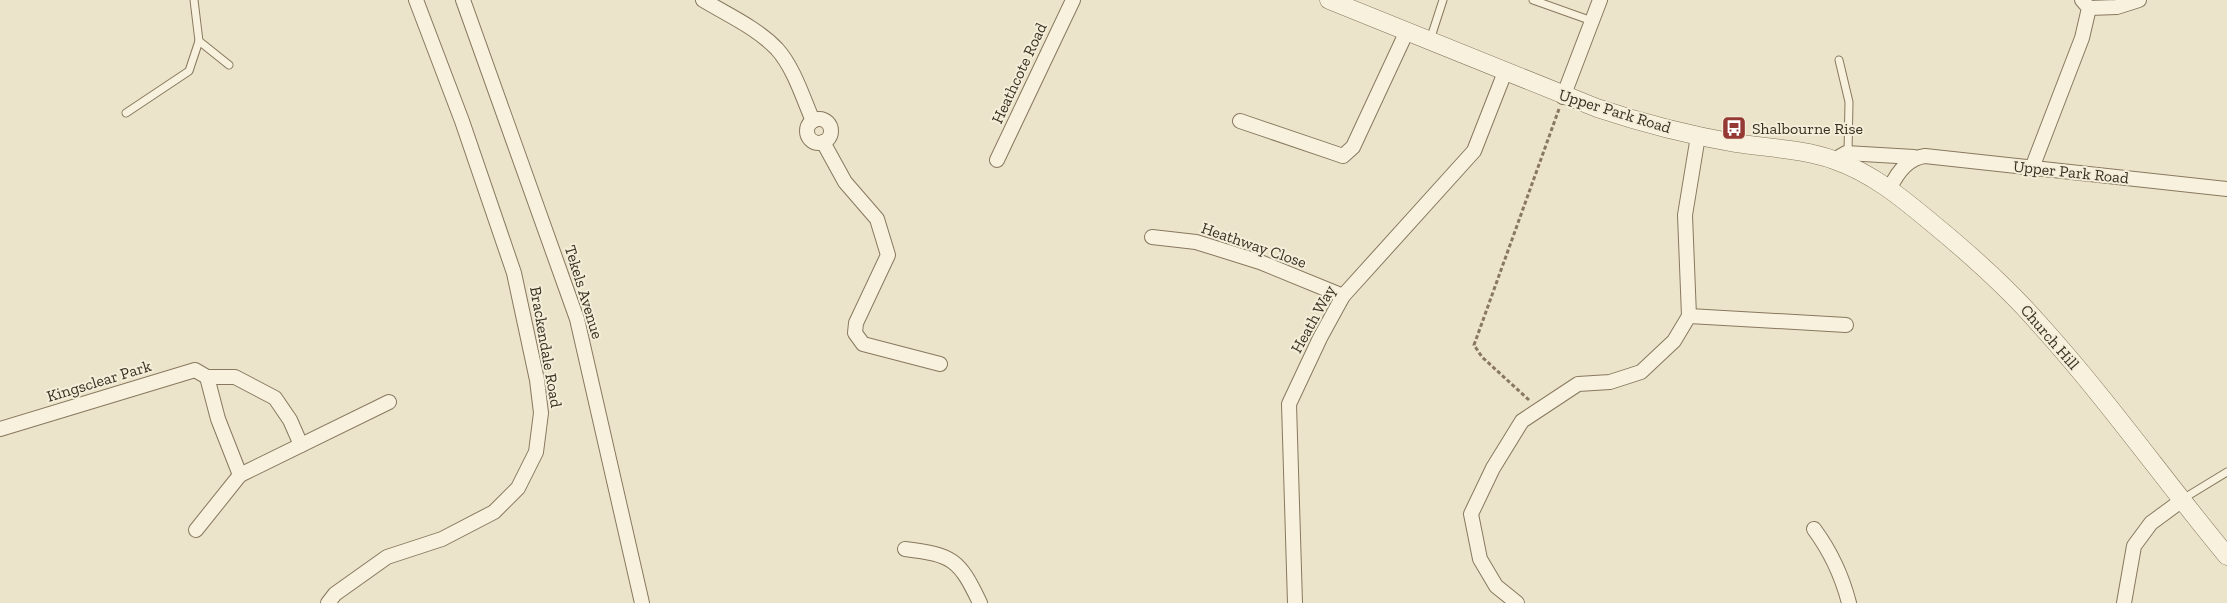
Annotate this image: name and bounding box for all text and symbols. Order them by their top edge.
street label: Heathcote Road [987,19,1051,126]
street label: Upper Park Road [1557,85,1674,137]
bus stop icon: Shalbourne Rise [1721,115,1747,141]
place label: Shalbourne Rise [1752,119,1863,138]
street label: Upper Park Road [2012,156,2130,188]
street label: Heathway Close [1199,218,1309,272]
street label: Tekels Avenue [561,243,607,341]
street label: Heath Way [1287,281,1340,356]
street label: Brackendale Road [526,285,566,409]
street label: Church Hill [2017,301,2083,373]
street label: Kingsclear Park [44,356,154,406]

